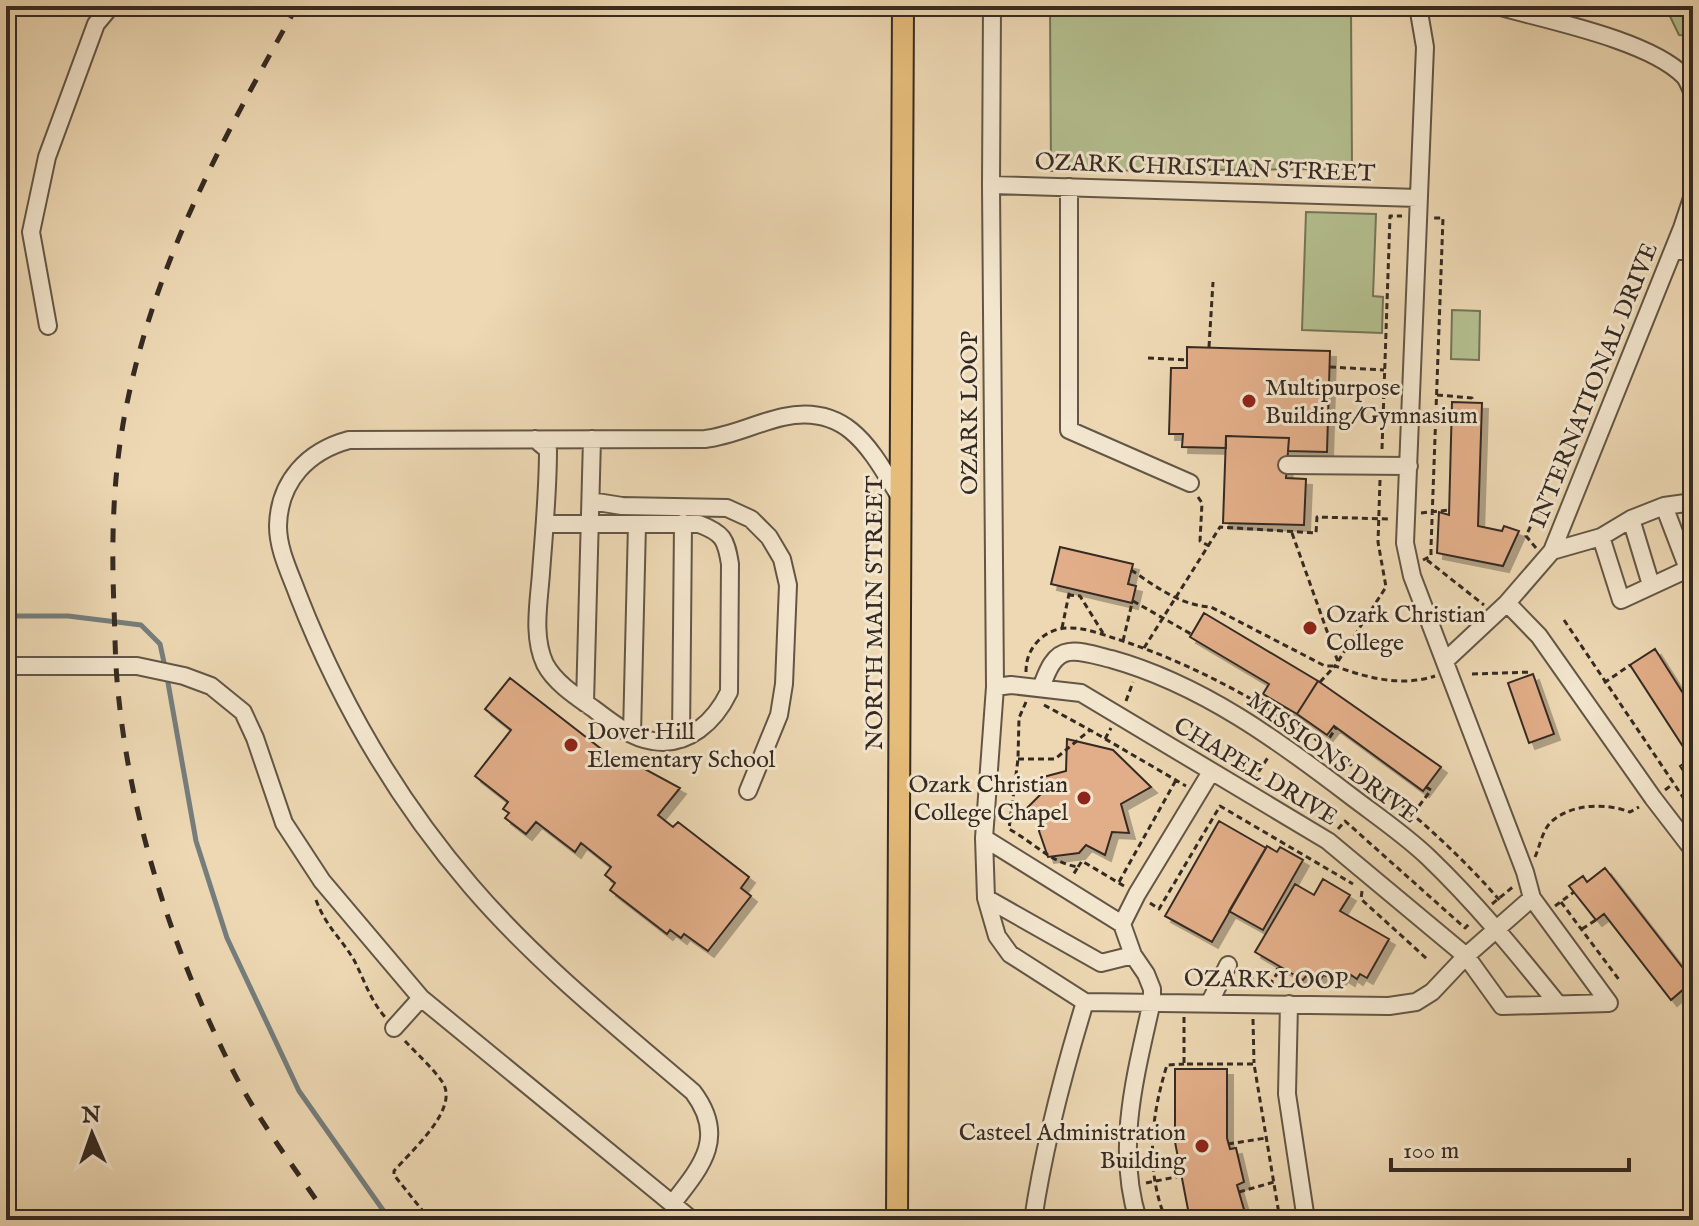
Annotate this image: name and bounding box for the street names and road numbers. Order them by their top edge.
street label: OZARK CHRISTIAN STREET [1034,147,1376,190]
street label: INTERNATIONAL DRIVE [1523,238,1666,533]
street label: OZARK LOOP [955,331,986,495]
street label: NORTH MAIN STREET [860,475,891,750]
street label: MISSIONS DRIVE [1240,685,1424,831]
street label: CHAPEL DRIVE [1167,711,1343,834]
street label: OZARK LOOP [1184,964,1348,997]

